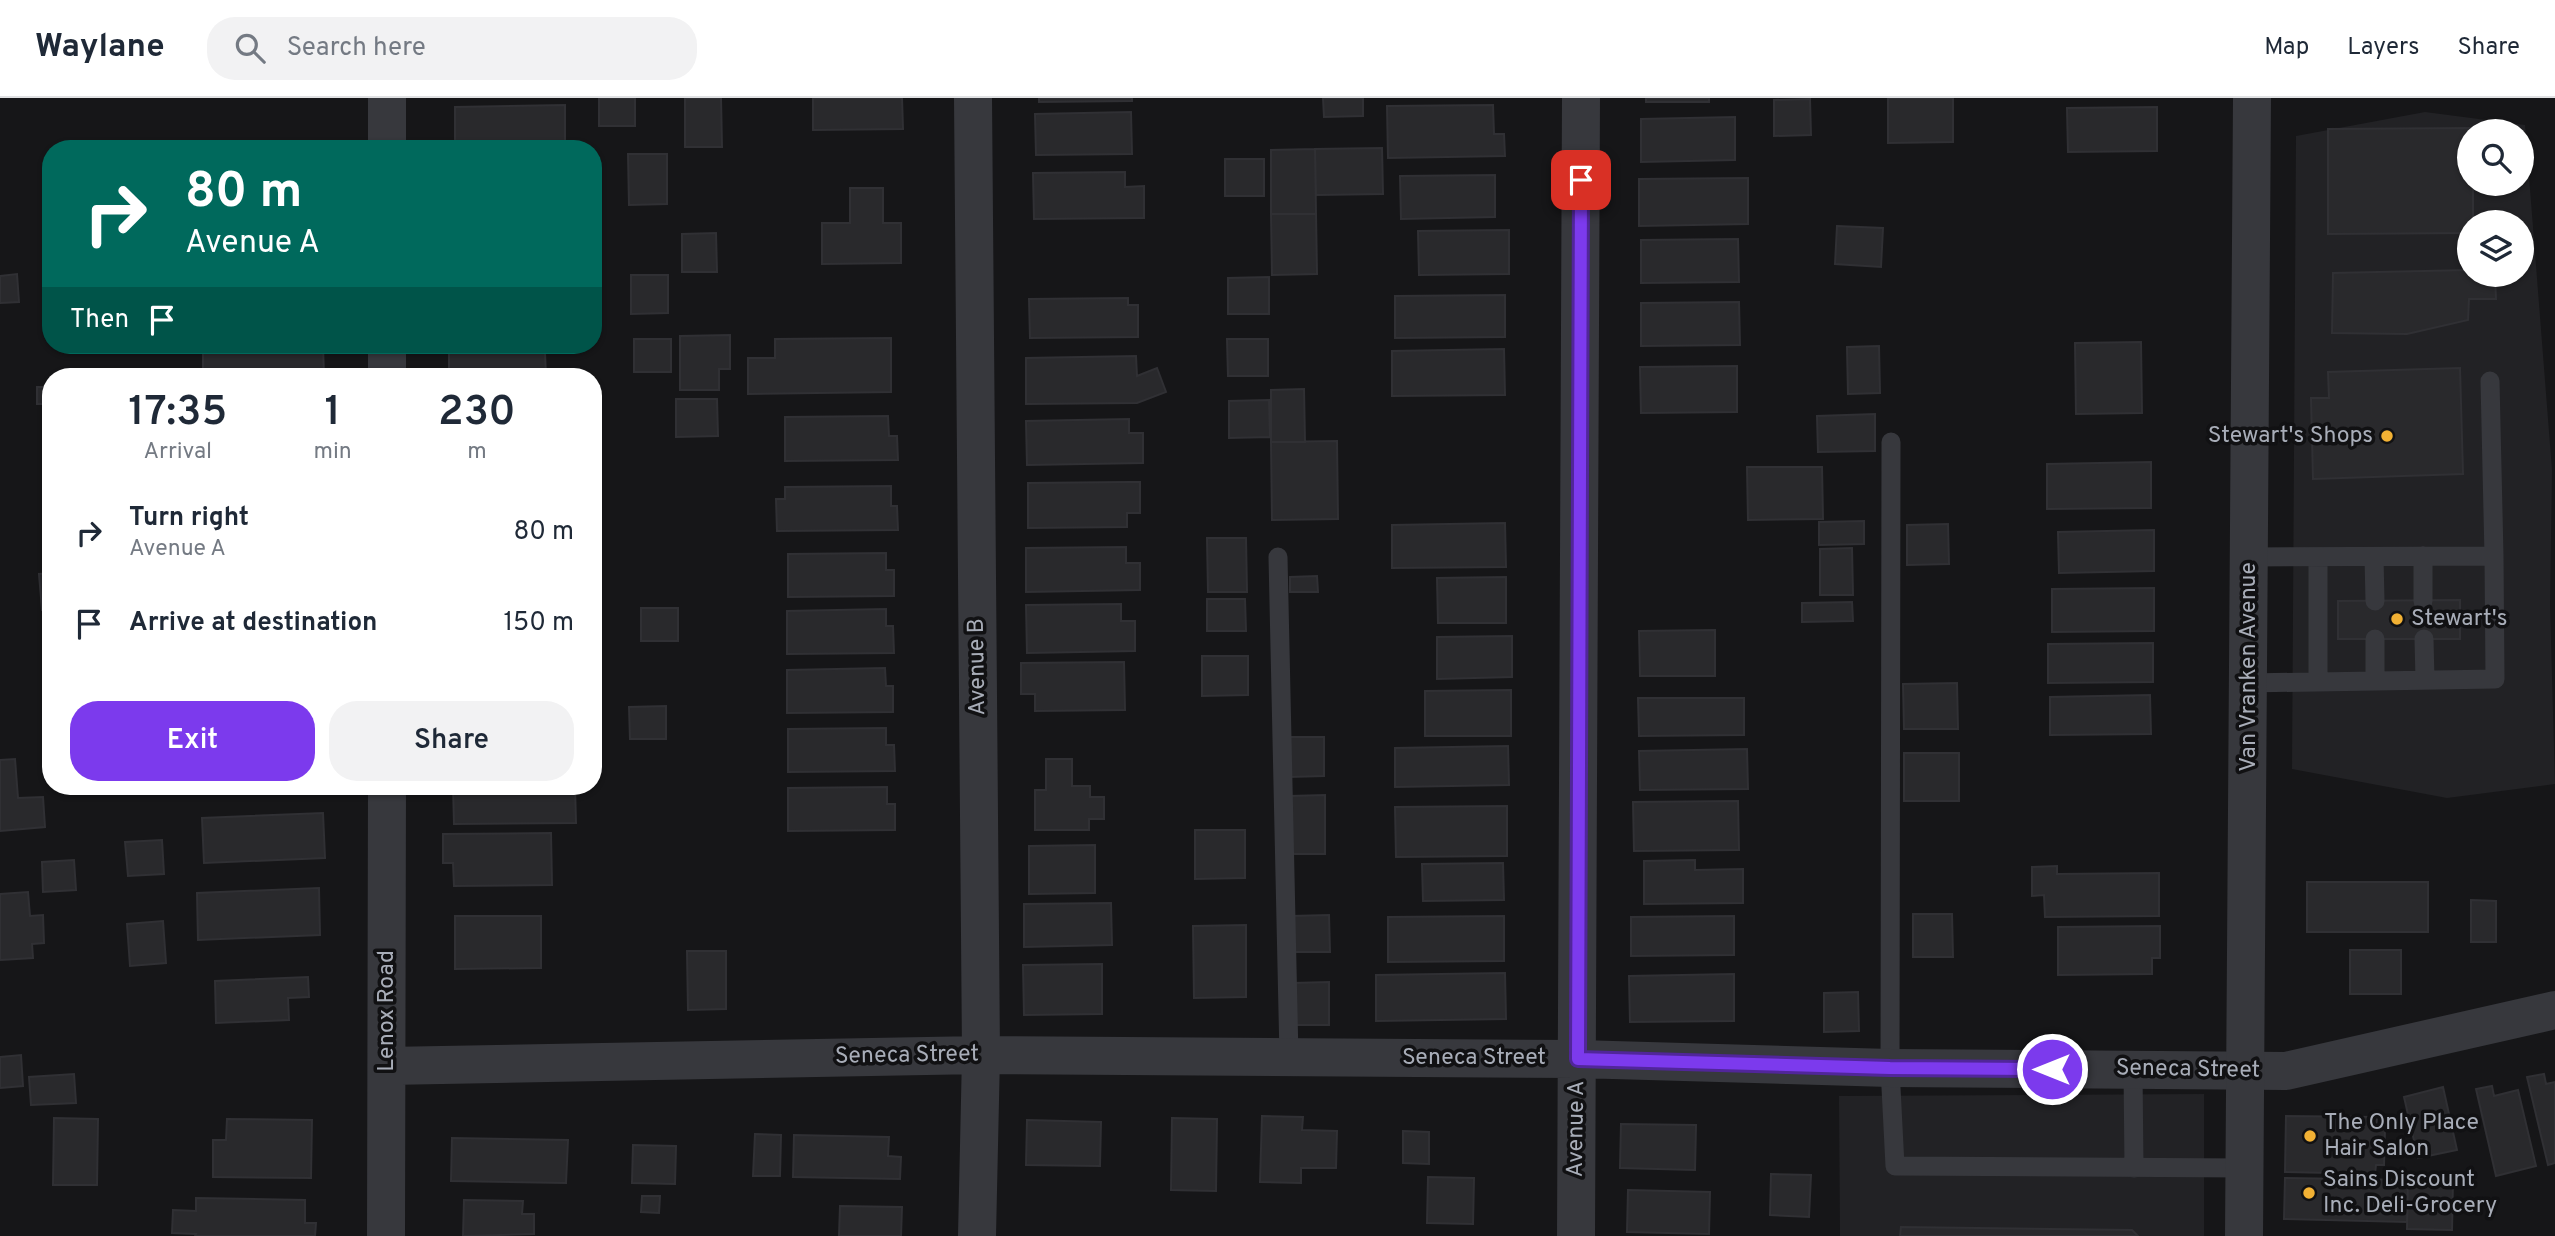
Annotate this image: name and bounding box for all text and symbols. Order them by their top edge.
search box [207,17,697,80]
text: Waylane [35,27,165,69]
icon: search [231,29,269,67]
text: Search here [287,32,426,65]
text: Map [2264,33,2309,63]
text: Layers [2347,33,2419,63]
text: Share [2457,33,2520,63]
map controls [2457,119,2534,287]
button: search [2457,119,2534,196]
pin [1551,150,1611,210]
icon: arrive [1562,161,1600,199]
text: 80 m [185,163,302,225]
icon: right [70,168,161,259]
button: layers [2457,210,2534,287]
text: Avenue A [185,224,320,264]
icon: arrive [143,301,181,339]
text: Then [70,304,129,337]
text: 17:35 [128,387,227,440]
text: 1 [324,387,341,440]
text: 230 [438,387,516,440]
place label: Stewart's Shops [2208,422,2373,451]
marker: Stewart's Shops [2379,428,2395,444]
text: Arrival [143,438,212,467]
text: min [314,438,352,467]
text: m [467,438,487,467]
text: Turn right [129,502,249,535]
icon: right [70,514,108,552]
text: 80 m [514,516,574,549]
text: Avenue A [129,535,226,564]
street label: Van Vranken Avenue [2235,562,2264,772]
icon: arrive [70,605,108,643]
place label: Stewart's [2411,605,2507,634]
text: Arrive at destination [129,607,377,640]
text: 150 m [503,607,574,640]
marker: Stewart's [2389,611,2405,627]
street label: Avenue B [963,618,993,716]
button: Exit [70,701,315,781]
button: Share [329,701,574,781]
street label: Lenox Road [373,950,402,1072]
position arrow [2015,1032,2089,1106]
street label: Seneca Street [835,1040,979,1072]
street label: Seneca Street [1402,1044,1546,1073]
street label: Seneca Street [2116,1054,2260,1086]
street label: Avenue A [1562,1080,1592,1178]
place label: The Only Place Hair Salon [2324,1109,2479,1164]
marker: The Only Place Hair Salon [2302,1128,2318,1144]
place label: Sains Discount Inc. Deli-Grocery [2323,1166,2497,1221]
marker: Sains Discount Inc. Deli-Grocery [2301,1185,2317,1201]

